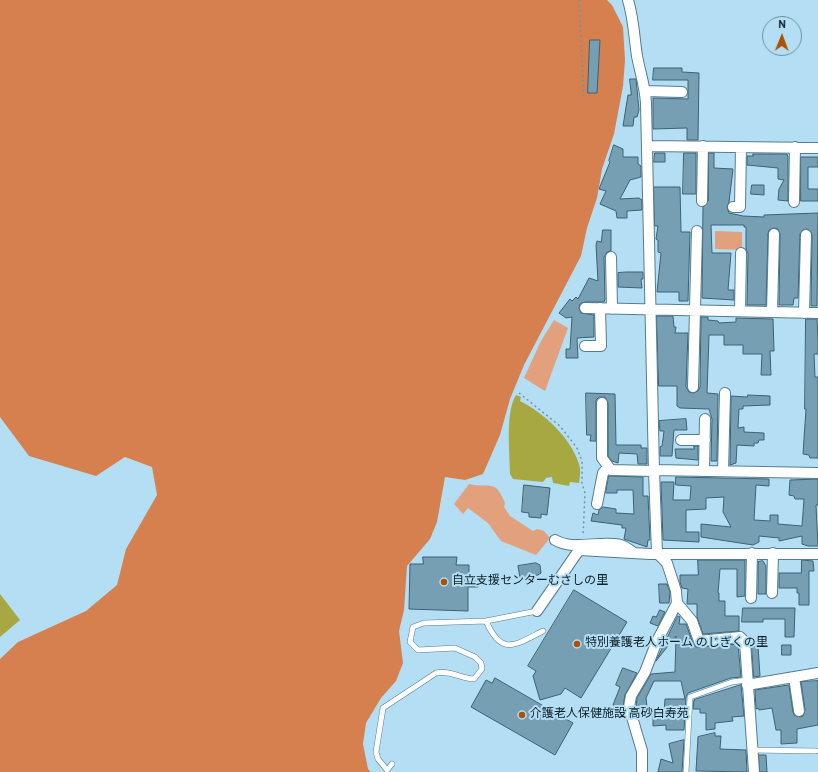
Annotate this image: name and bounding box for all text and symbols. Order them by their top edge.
north arrow [762,16,802,56]
text: N [778,18,786,32]
place label: 自立支援センターむさしの里 [452,575,608,589]
marker: 自立支援センターむさしの里 [439,577,449,587]
place label: 特別養護老人ホーム のじぎくの里 [585,637,768,651]
marker: 特別養護老人ホーム のじぎくの里 [572,639,582,649]
place label: 介護老人保健施設 高砂白寿苑 [530,708,689,722]
marker: 介護老人保健施設 高砂白寿苑 [517,710,527,720]

